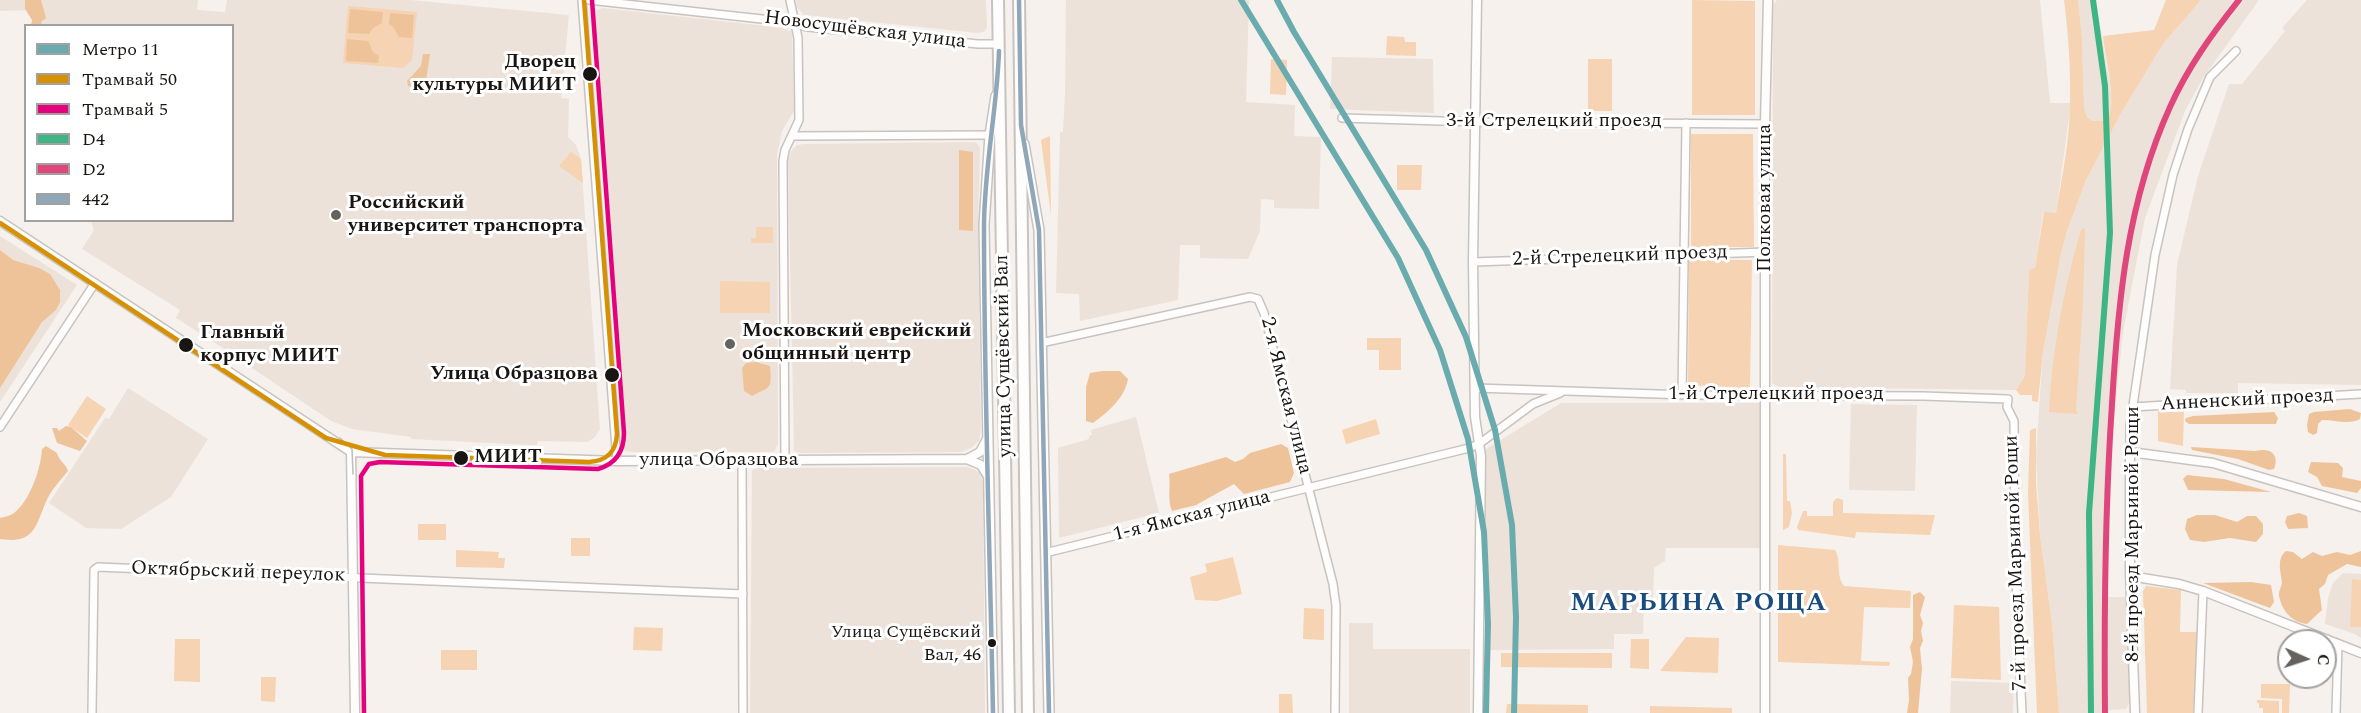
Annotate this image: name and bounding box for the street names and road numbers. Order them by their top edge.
street label: Новосущёвская улица [763,7,967,55]
street label: 3-й Стрелецкий проезд [1446,110,1662,134]
street label: Полковая улица [1754,124,1778,272]
street label: 2-й Стрелецкий проезд [1512,241,1728,273]
street label: улица Сущёвский Вал [991,254,1019,458]
street label: 2-я Ямская улица [1254,315,1316,477]
street label: 1-й Стрелецкий проезд [1668,383,1884,407]
street label: Анненский проезд [2160,384,2334,418]
street label: 8-й проезд Марьиной Рощи [2122,406,2146,662]
street label: 7-й проезд Марьиной Рощи [2001,435,2033,691]
street label: улица Образцова [640,449,798,473]
street label: 1-я Ямская улица [1111,486,1273,548]
street label: Октябрьский переулок [130,557,346,589]

